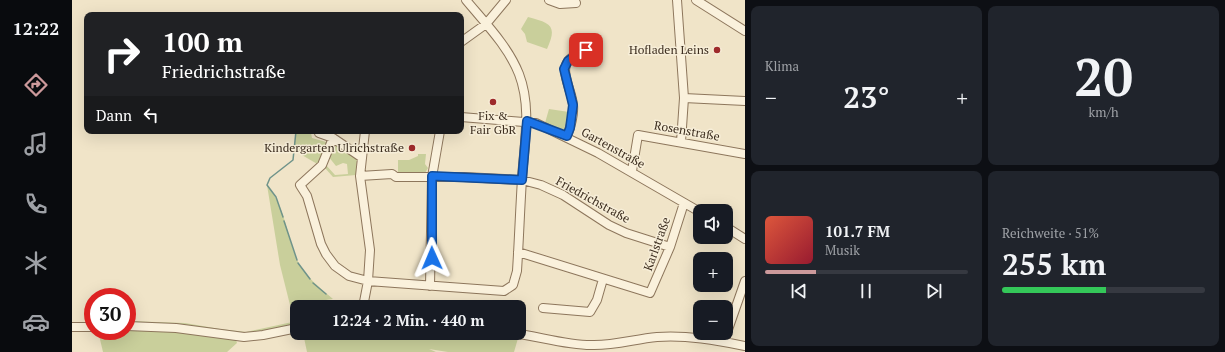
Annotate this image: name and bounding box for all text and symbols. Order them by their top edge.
text: 12:22 [13,16,59,40]
text: 100 m [162,23,243,60]
icon: right [96,28,148,80]
pin [569,33,603,67]
icon: arrive [575,39,597,61]
place label: Hofladen Leins [629,42,709,57]
text: 20 [1074,42,1133,111]
marker: Hofladen Leins [712,45,722,55]
text: Klima [765,57,799,75]
text: Friedrichstraße [162,59,285,83]
icon: directions [22,71,50,99]
text: 23° [843,77,890,117]
text: − [765,83,777,112]
text: + [956,83,968,112]
marker: Fix & Fair GbR [488,97,498,107]
text: km/h [1088,103,1119,121]
icon: left [140,104,162,126]
text: Dann [96,105,132,125]
place label: Fix & Fair GbR [470,108,516,137]
street label: Rosenstraße [653,117,721,144]
street label: Gartenstraße [579,124,648,171]
icon: music [22,130,50,158]
place label: Kindergarten Ulrichstraße [264,140,404,155]
marker: Kindergarten Ulrichstraße [407,143,417,153]
street label: Friedrichstraße [554,173,633,226]
icon: phone [22,190,50,218]
map controls [693,204,733,340]
button: sound [693,204,733,244]
street label: Karlstraße [640,215,673,273]
text: 101.7 FM [825,221,890,241]
text: Reichweite · 51% [1002,224,1099,242]
position arrow [411,237,453,279]
text: Musik [825,241,860,259]
text: 255 km [1002,244,1106,284]
icon: climate [22,249,50,277]
button: + [693,252,733,292]
icon: previous [788,280,810,302]
icon: pause [855,280,877,302]
icon: next [923,280,945,302]
speed limit sign: 30 [84,288,136,340]
button: − [693,300,733,340]
icon: car [22,308,50,336]
text: 12:24 · 2 Min. · 440 m [332,310,484,330]

